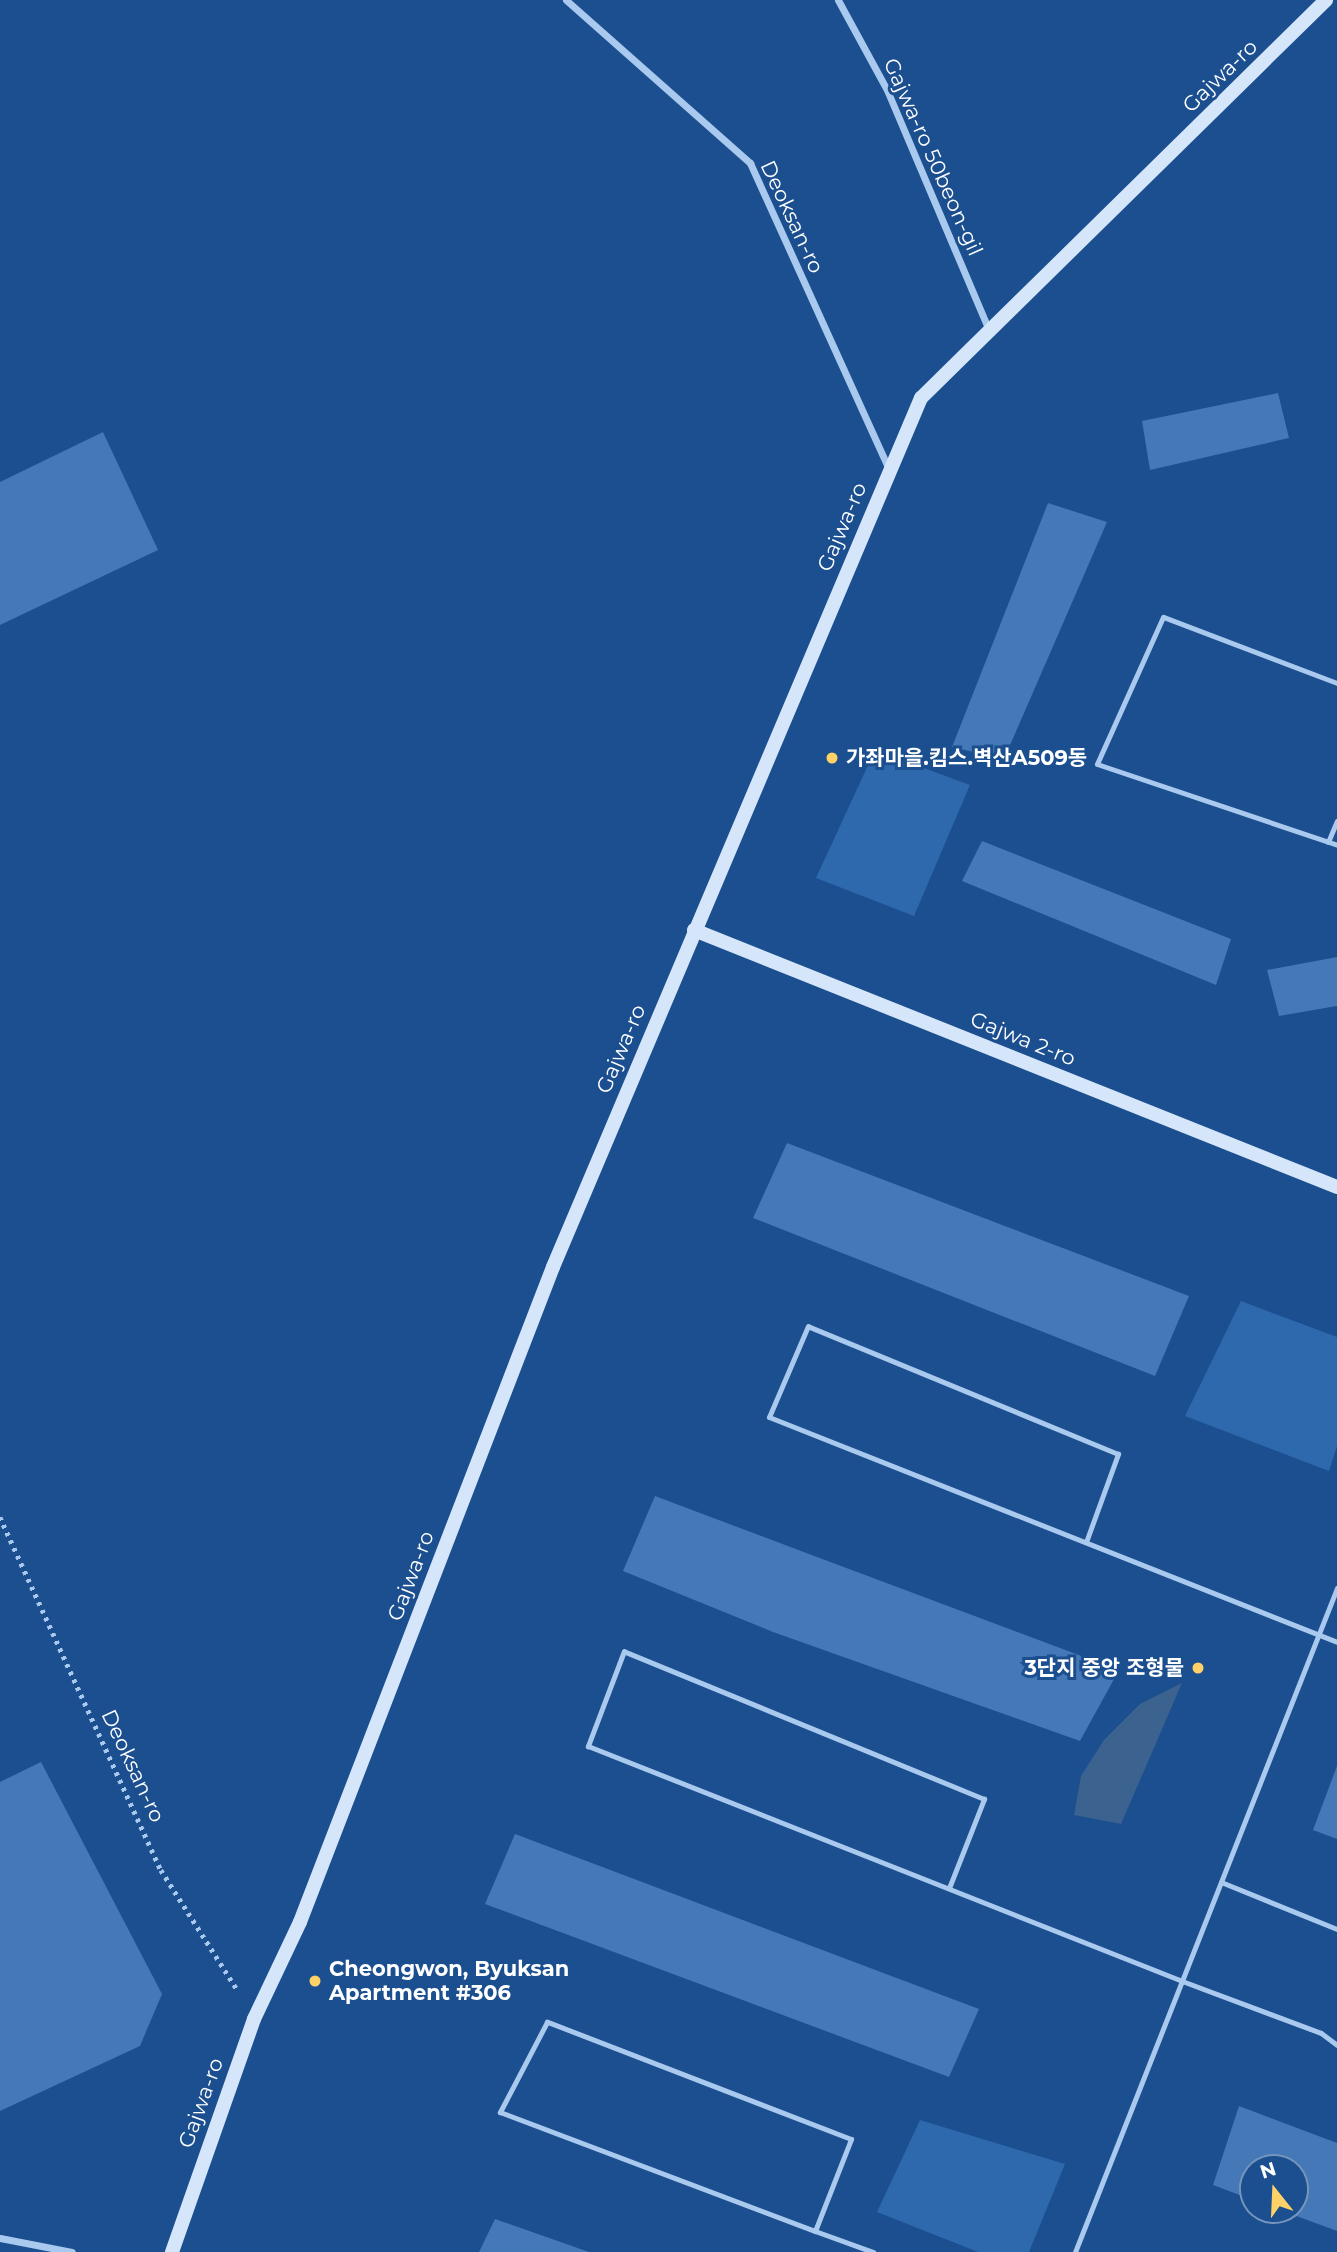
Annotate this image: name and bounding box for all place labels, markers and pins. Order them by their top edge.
place label: 가좌마을.킴스.벽산A509동 [846,745,1087,771]
marker: 가좌마을.킴스.벽산A509동 [824,750,840,766]
place label: 3단지 중앙 조형물 [1024,1655,1184,1681]
marker: 3단지 중앙 조형물 [1190,1660,1206,1676]
place label: Cheongwon, Byuksan Apartment #306 [329,1956,569,2006]
marker: Cheongwon, Byuksan Apartment #306 [307,1973,323,1989]

